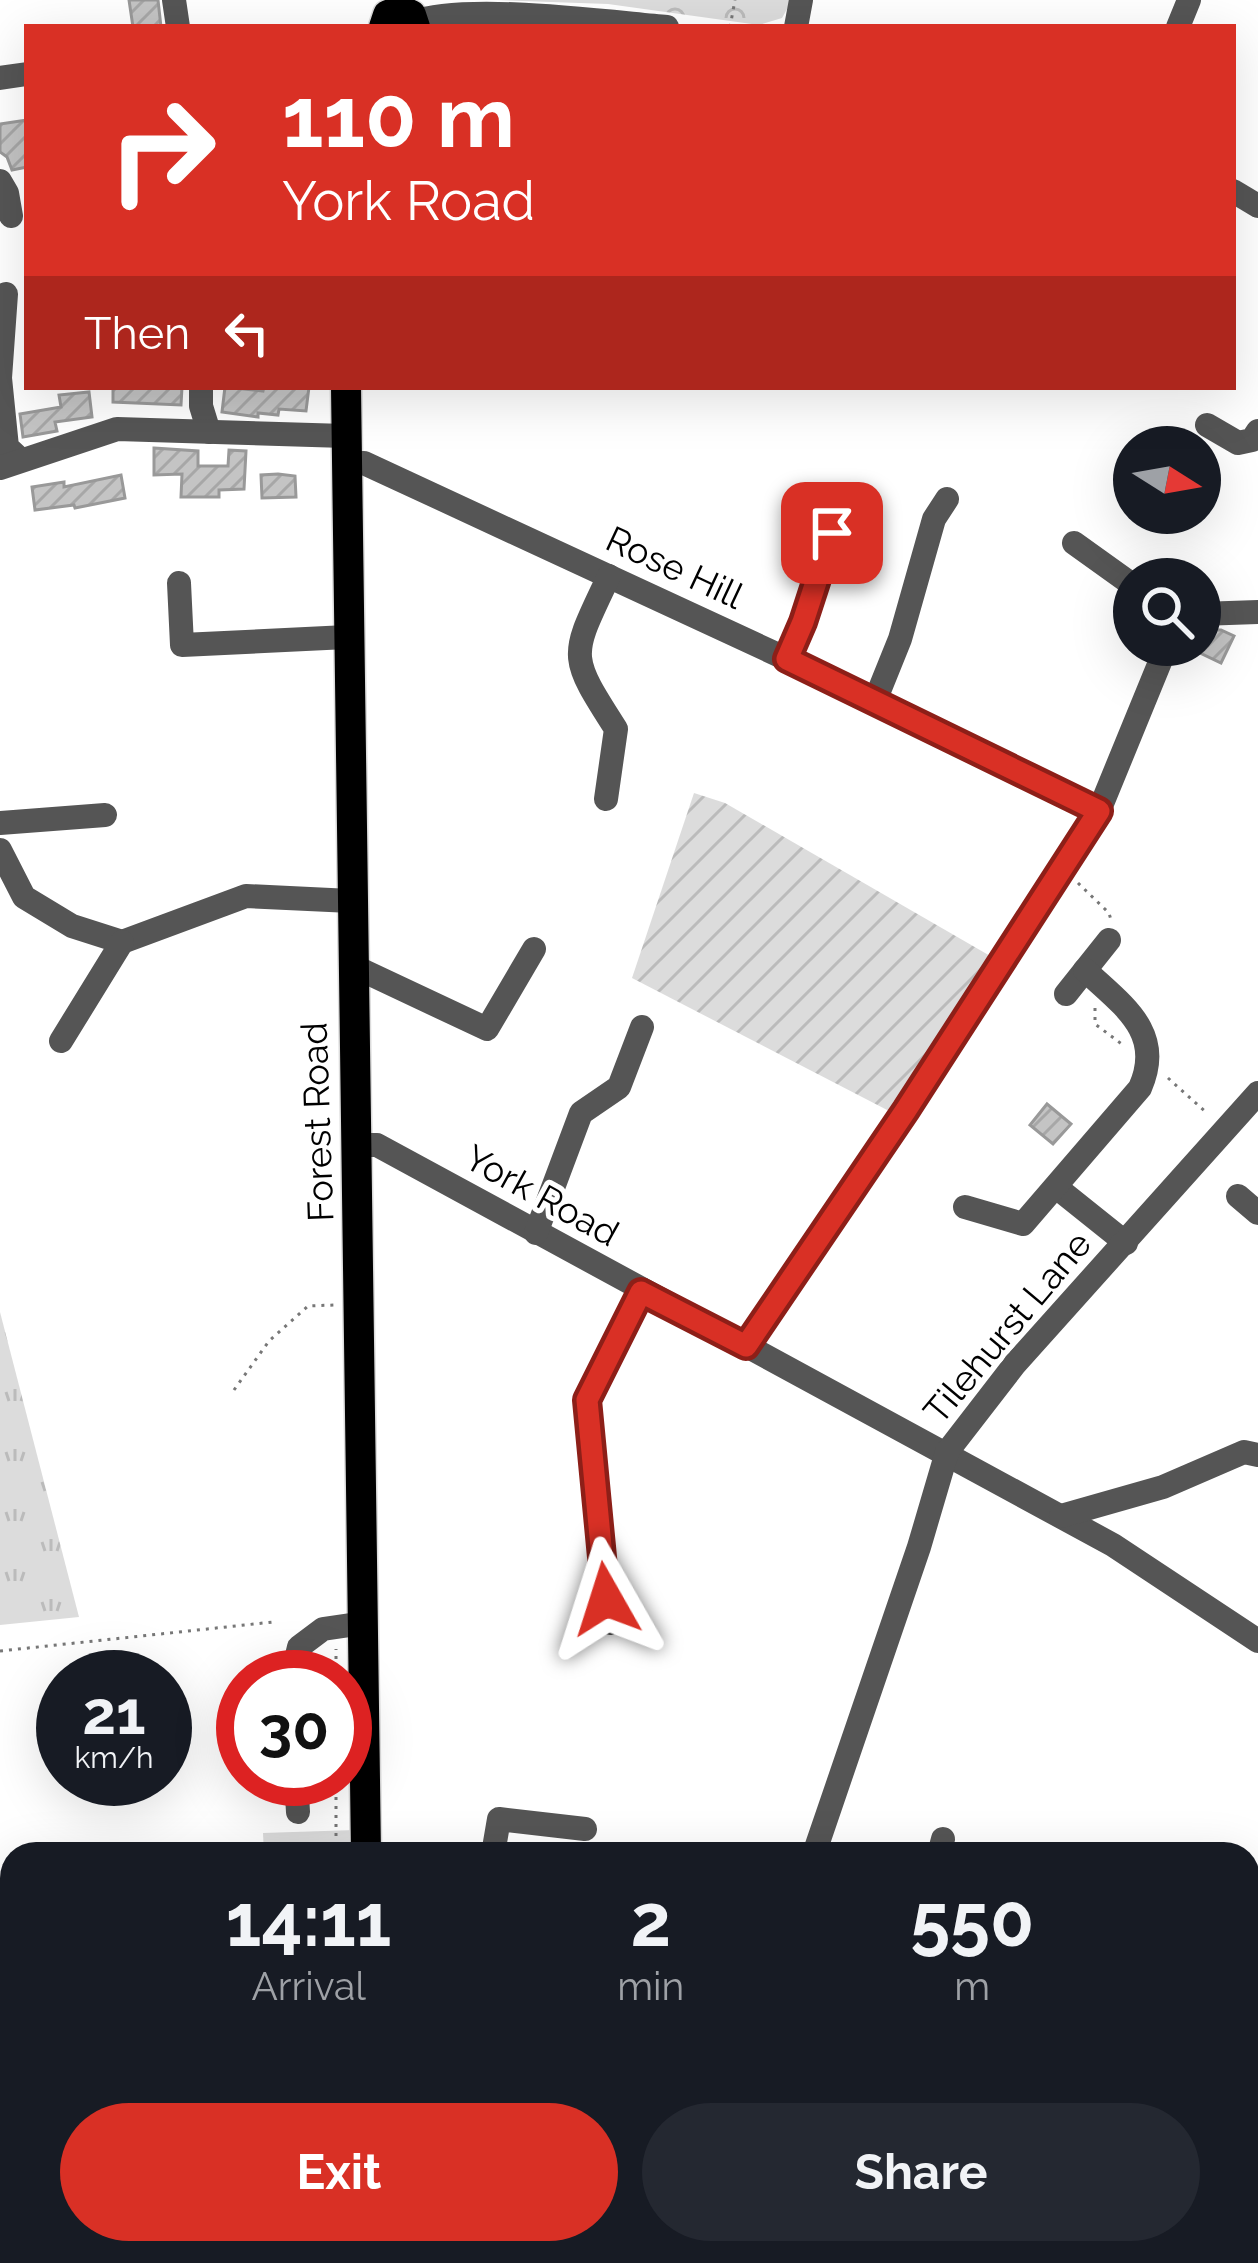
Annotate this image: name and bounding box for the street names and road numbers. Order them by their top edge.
street label: Rose Hill [600,517,750,617]
street label: Forest Road [293,1022,341,1222]
street label: York Road [458,1136,626,1254]
street label: Tilehurst Lane [915,1223,1099,1431]

